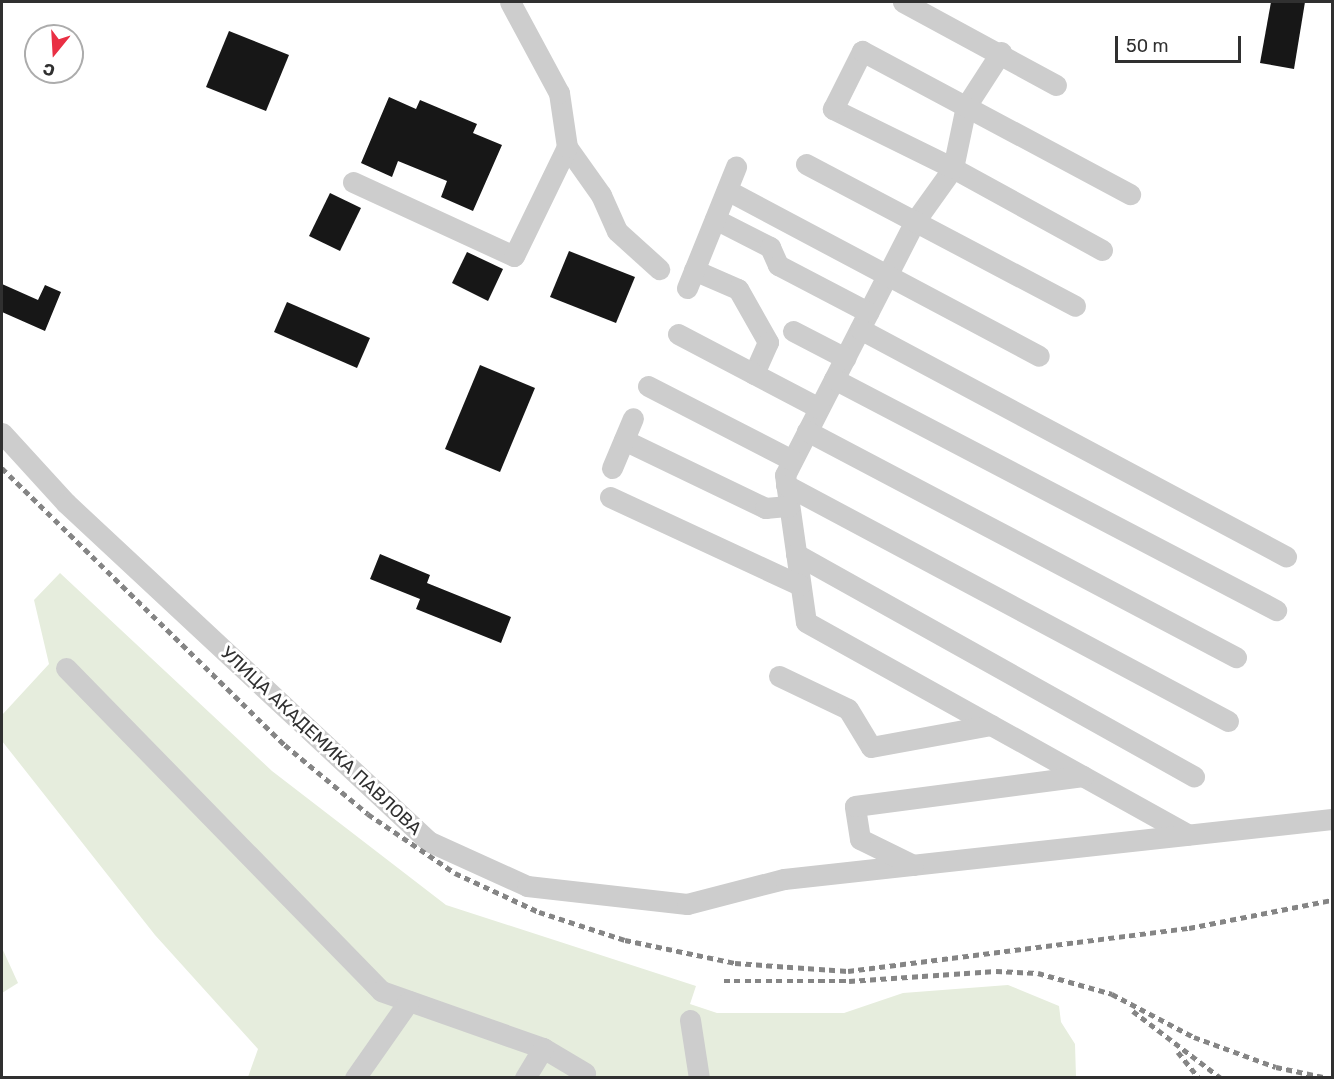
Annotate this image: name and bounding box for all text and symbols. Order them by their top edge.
north arrow [24,24,84,84]
scale bar [1118,24,1244,62]
text: 50 m [1126,35,1169,57]
text: С [41,59,57,80]
street label: УЛИЦА АКАДЕМИКА ПАВЛОВА [216,642,426,840]

